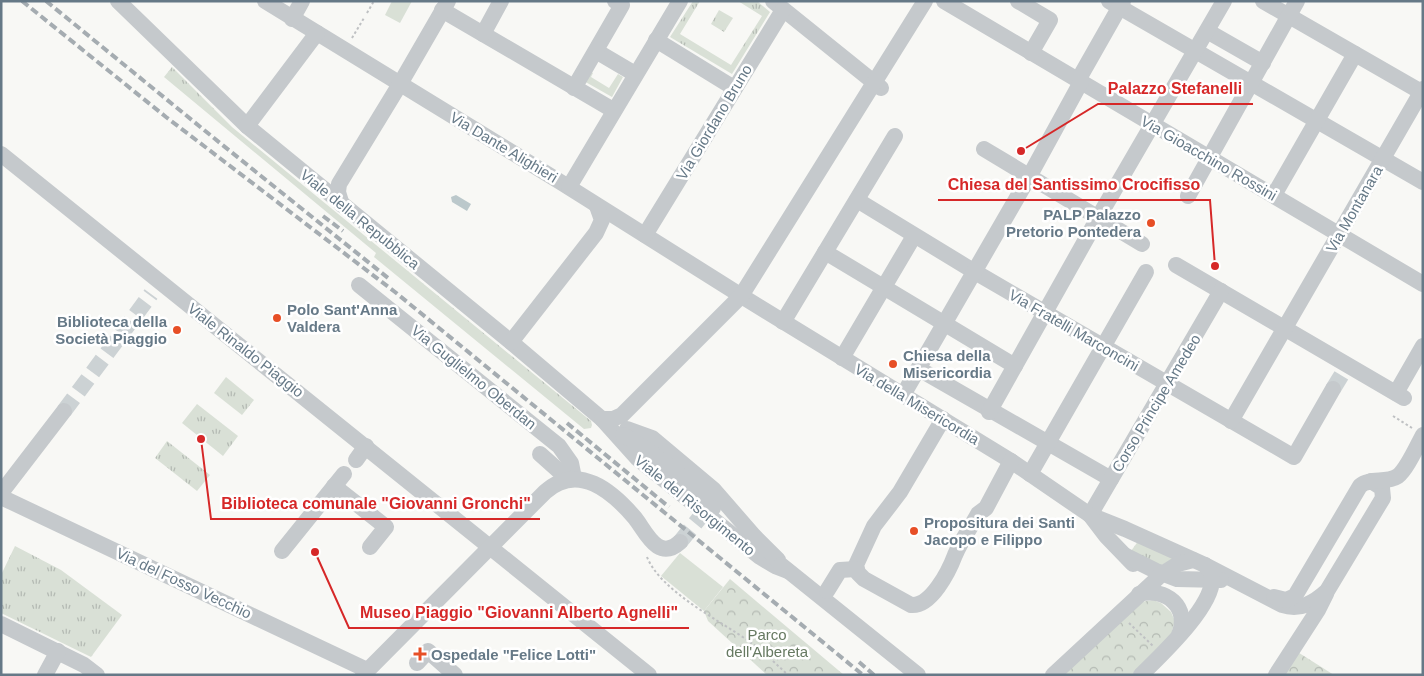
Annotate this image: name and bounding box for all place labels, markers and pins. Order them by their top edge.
callout: Palazzo Stefanelli [1098,73,1253,104]
callout: Chiesa del Santissimo Crocifisso [938,169,1210,200]
place label: PALP Palazzo Pretorio Pontedera [1006,206,1142,240]
marker: PALP Palazzo Pretorio Pontedera [1145,217,1157,229]
place label: Polo Sant'Anna Valdera [287,301,398,335]
marker: Polo Sant'Anna Valdera [271,312,283,324]
place label: Biblioteca della Società Piaggio [55,313,168,347]
marker: Biblioteca della Società Piaggio [171,324,183,336]
place label: Chiesa della Misericordia [903,347,992,381]
marker: Chiesa della Misericordia [887,358,899,370]
callout: Biblioteca comunale "Giovanni Gronchi" [211,488,540,519]
place label: Propositura dei Santi Jacopo e Filippo [924,514,1075,548]
marker: Propositura dei Santi Jacopo e Filippo [908,525,920,537]
callout: Museo Piaggio "Giovanni Alberto Agnelli" [349,597,689,628]
place label: Ospedale "Felice Lotti" [431,646,596,663]
marker: Ospedale "Felice Lotti" [413,647,427,661]

